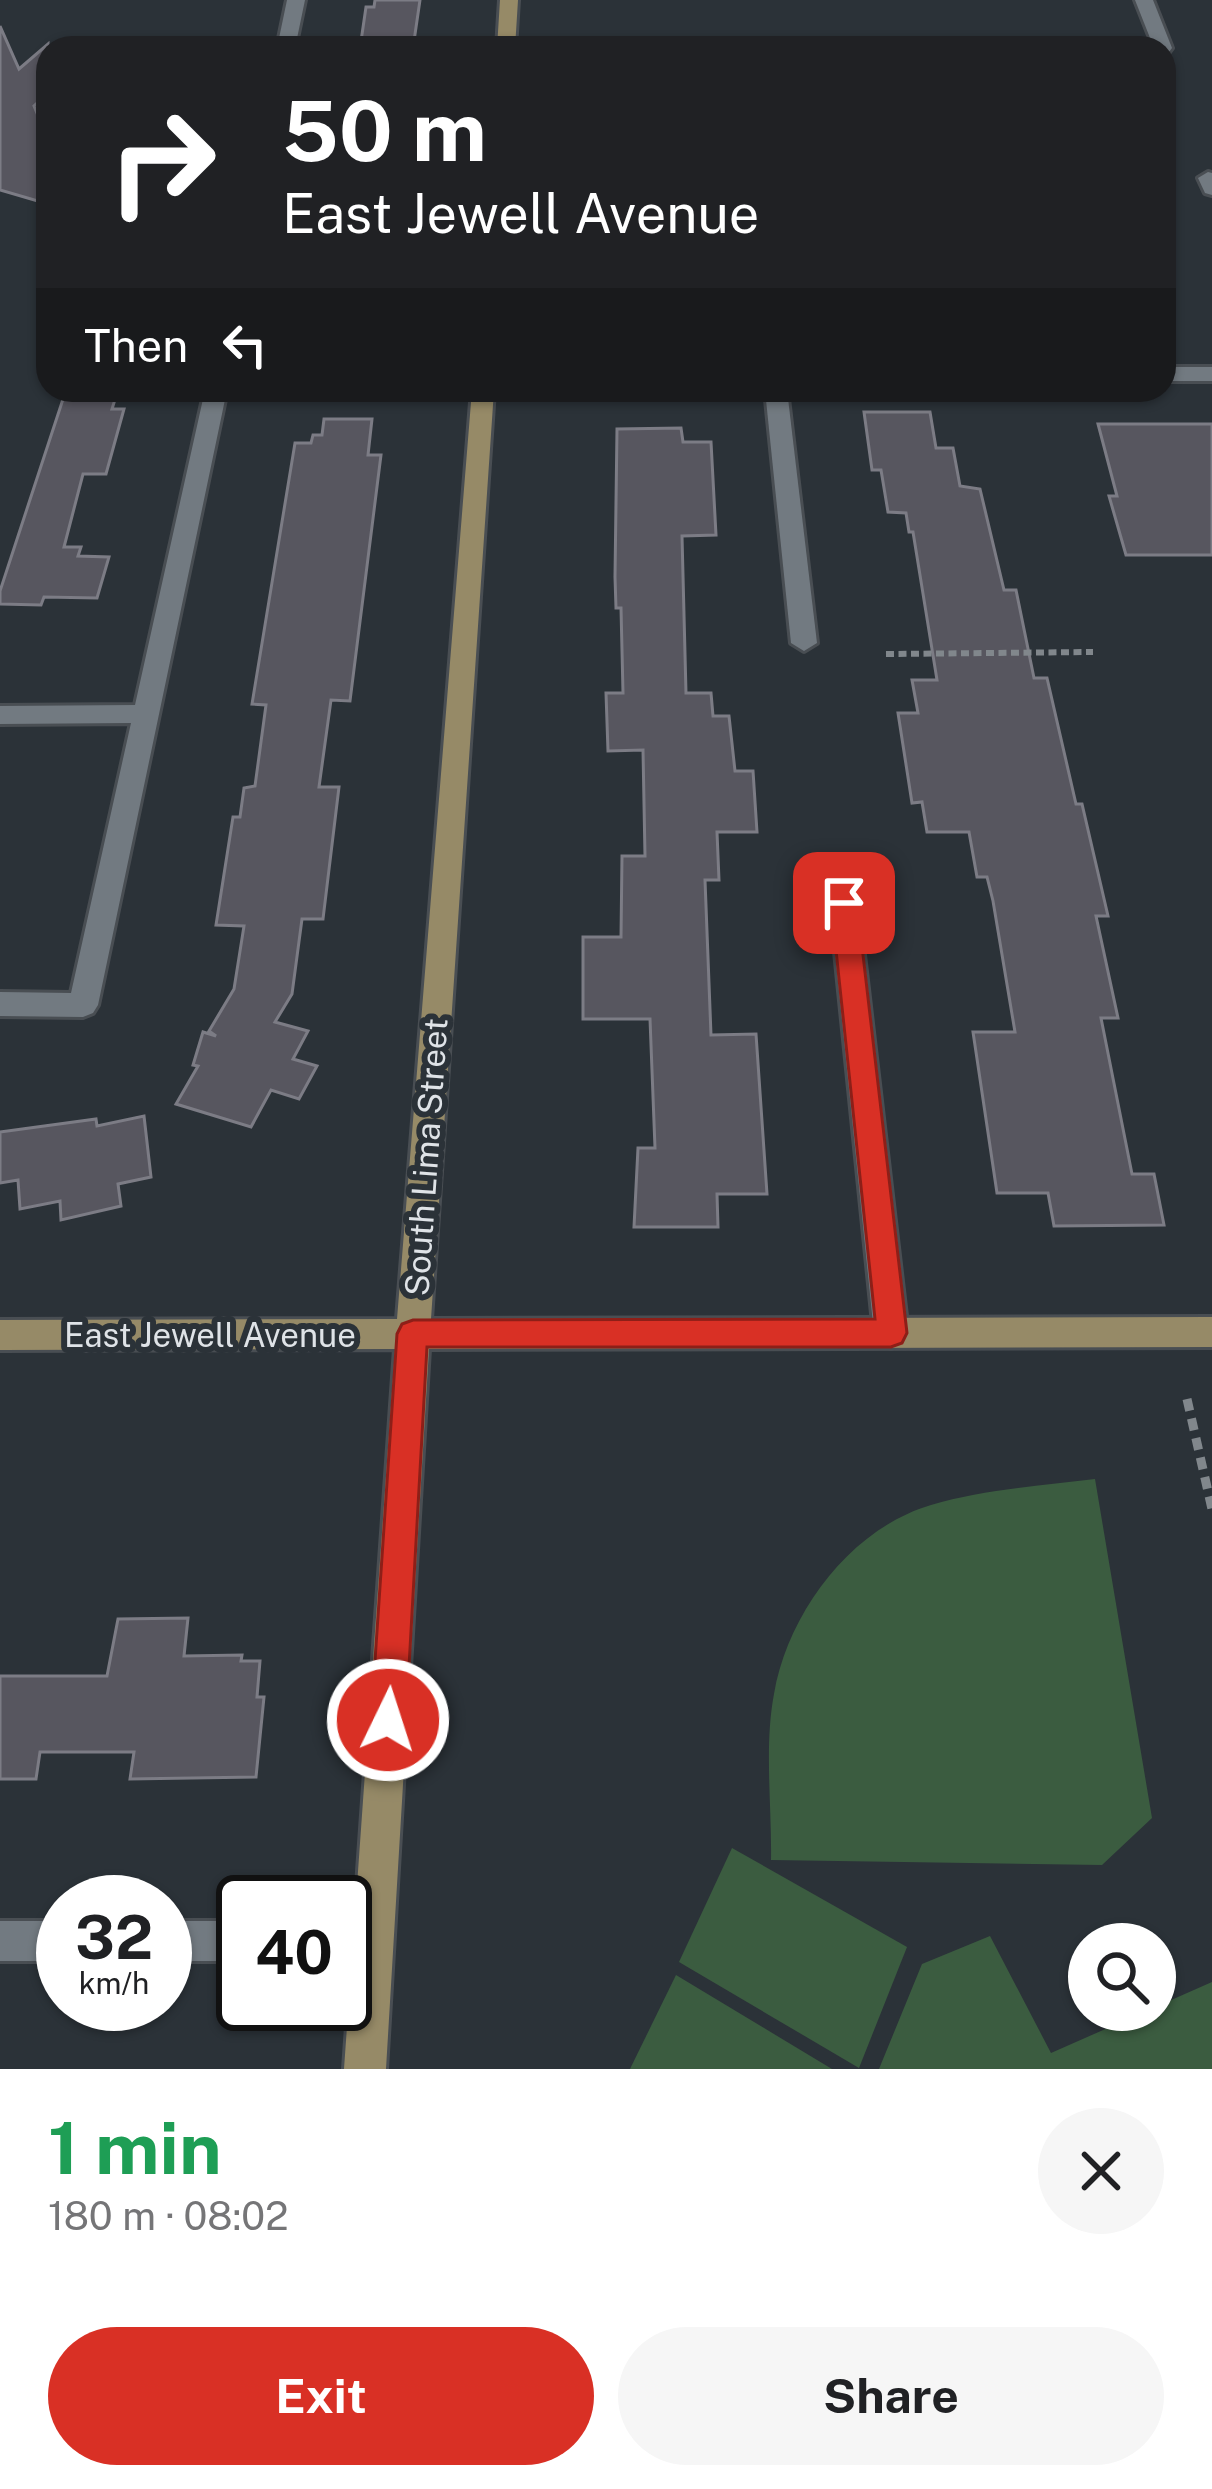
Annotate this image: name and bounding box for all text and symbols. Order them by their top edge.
text: 50 m [282,81,487,180]
icon: right [84,84,240,240]
text: East Jewell Avenue [282,182,759,245]
icon: left [212,312,278,378]
text: Then [84,319,188,372]
pin [793,852,895,954]
icon: arrive [811,870,877,936]
street label: South Lima Street [397,1017,455,1297]
street label: East Jewell Avenue [64,1316,356,1354]
position arrow [325,1657,451,1783]
speed limit sign: 40 [216,1875,372,2031]
text: 32 [75,1902,153,1973]
map controls [1068,1923,1176,2031]
button: search [1068,1923,1176,2031]
text: km/h [79,1965,149,2001]
text: 1 min [48,2106,222,2190]
button: close [1038,2108,1164,2234]
text: 180 m · 08:02 [48,2193,288,2239]
button: Exit [48,2327,594,2465]
button: Share [618,2327,1164,2465]

